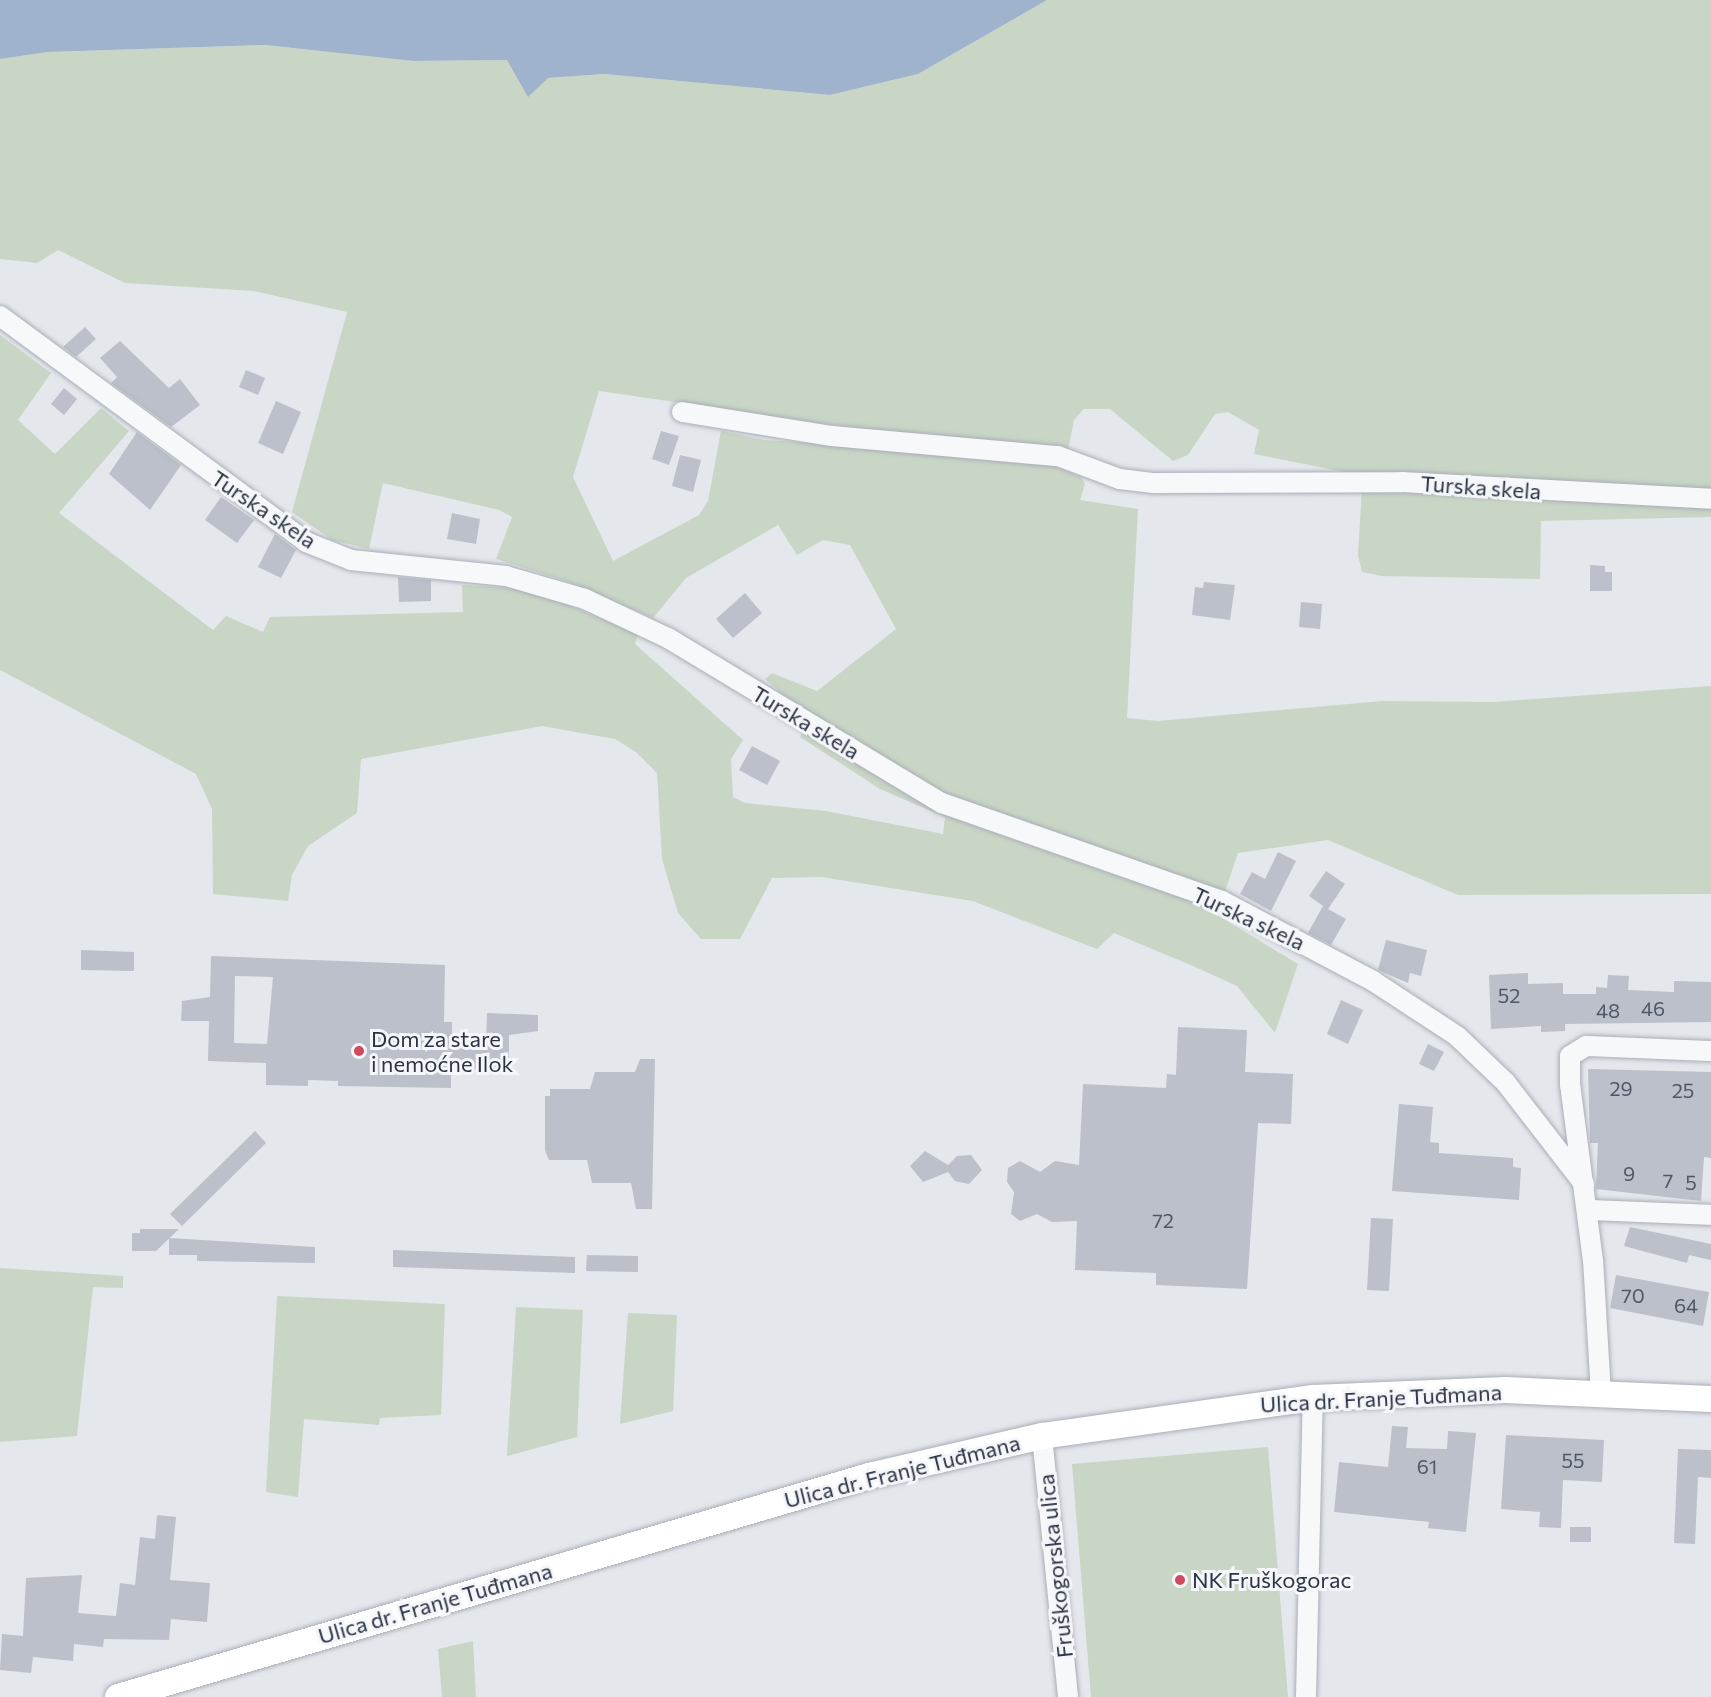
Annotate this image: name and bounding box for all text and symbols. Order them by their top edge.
street label: Turska skela [207,464,321,554]
street label: Turska skela [1420,470,1542,504]
street label: Turska skela [747,680,865,764]
street label: Turska skela [1189,881,1309,955]
house number: 52 [1498,983,1520,1007]
house number: 46 [1641,996,1665,1020]
house number: 48 [1596,998,1620,1022]
place label: Dom za stare i nemoćne Ilok [371,1025,514,1076]
marker: Dom za stare i nemoćne Ilok [352,1044,366,1058]
house number: 29 [1609,1076,1633,1100]
house number: 25 [1672,1078,1694,1102]
house number: 9 [1623,1161,1635,1185]
house number: 7 [1663,1168,1673,1192]
house number: 5 [1685,1170,1697,1194]
house number: 72 [1152,1208,1174,1232]
house number: 70 [1621,1283,1645,1307]
house number: 64 [1674,1293,1698,1317]
street label: Ulica dr. Franje Tuđmana [1259,1378,1503,1418]
street label: Ulica dr. Franje Tuđmana [781,1429,1023,1513]
house number: 55 [1562,1448,1584,1472]
house number: 61 [1417,1454,1437,1478]
street label: Fruškogorska ulica [1032,1473,1078,1659]
street label: Ulica dr. Franje Tuđmana [315,1557,555,1649]
place label: NK Fruškogorac [1192,1567,1351,1593]
marker: NK Fruškogorac [1173,1573,1187,1587]

